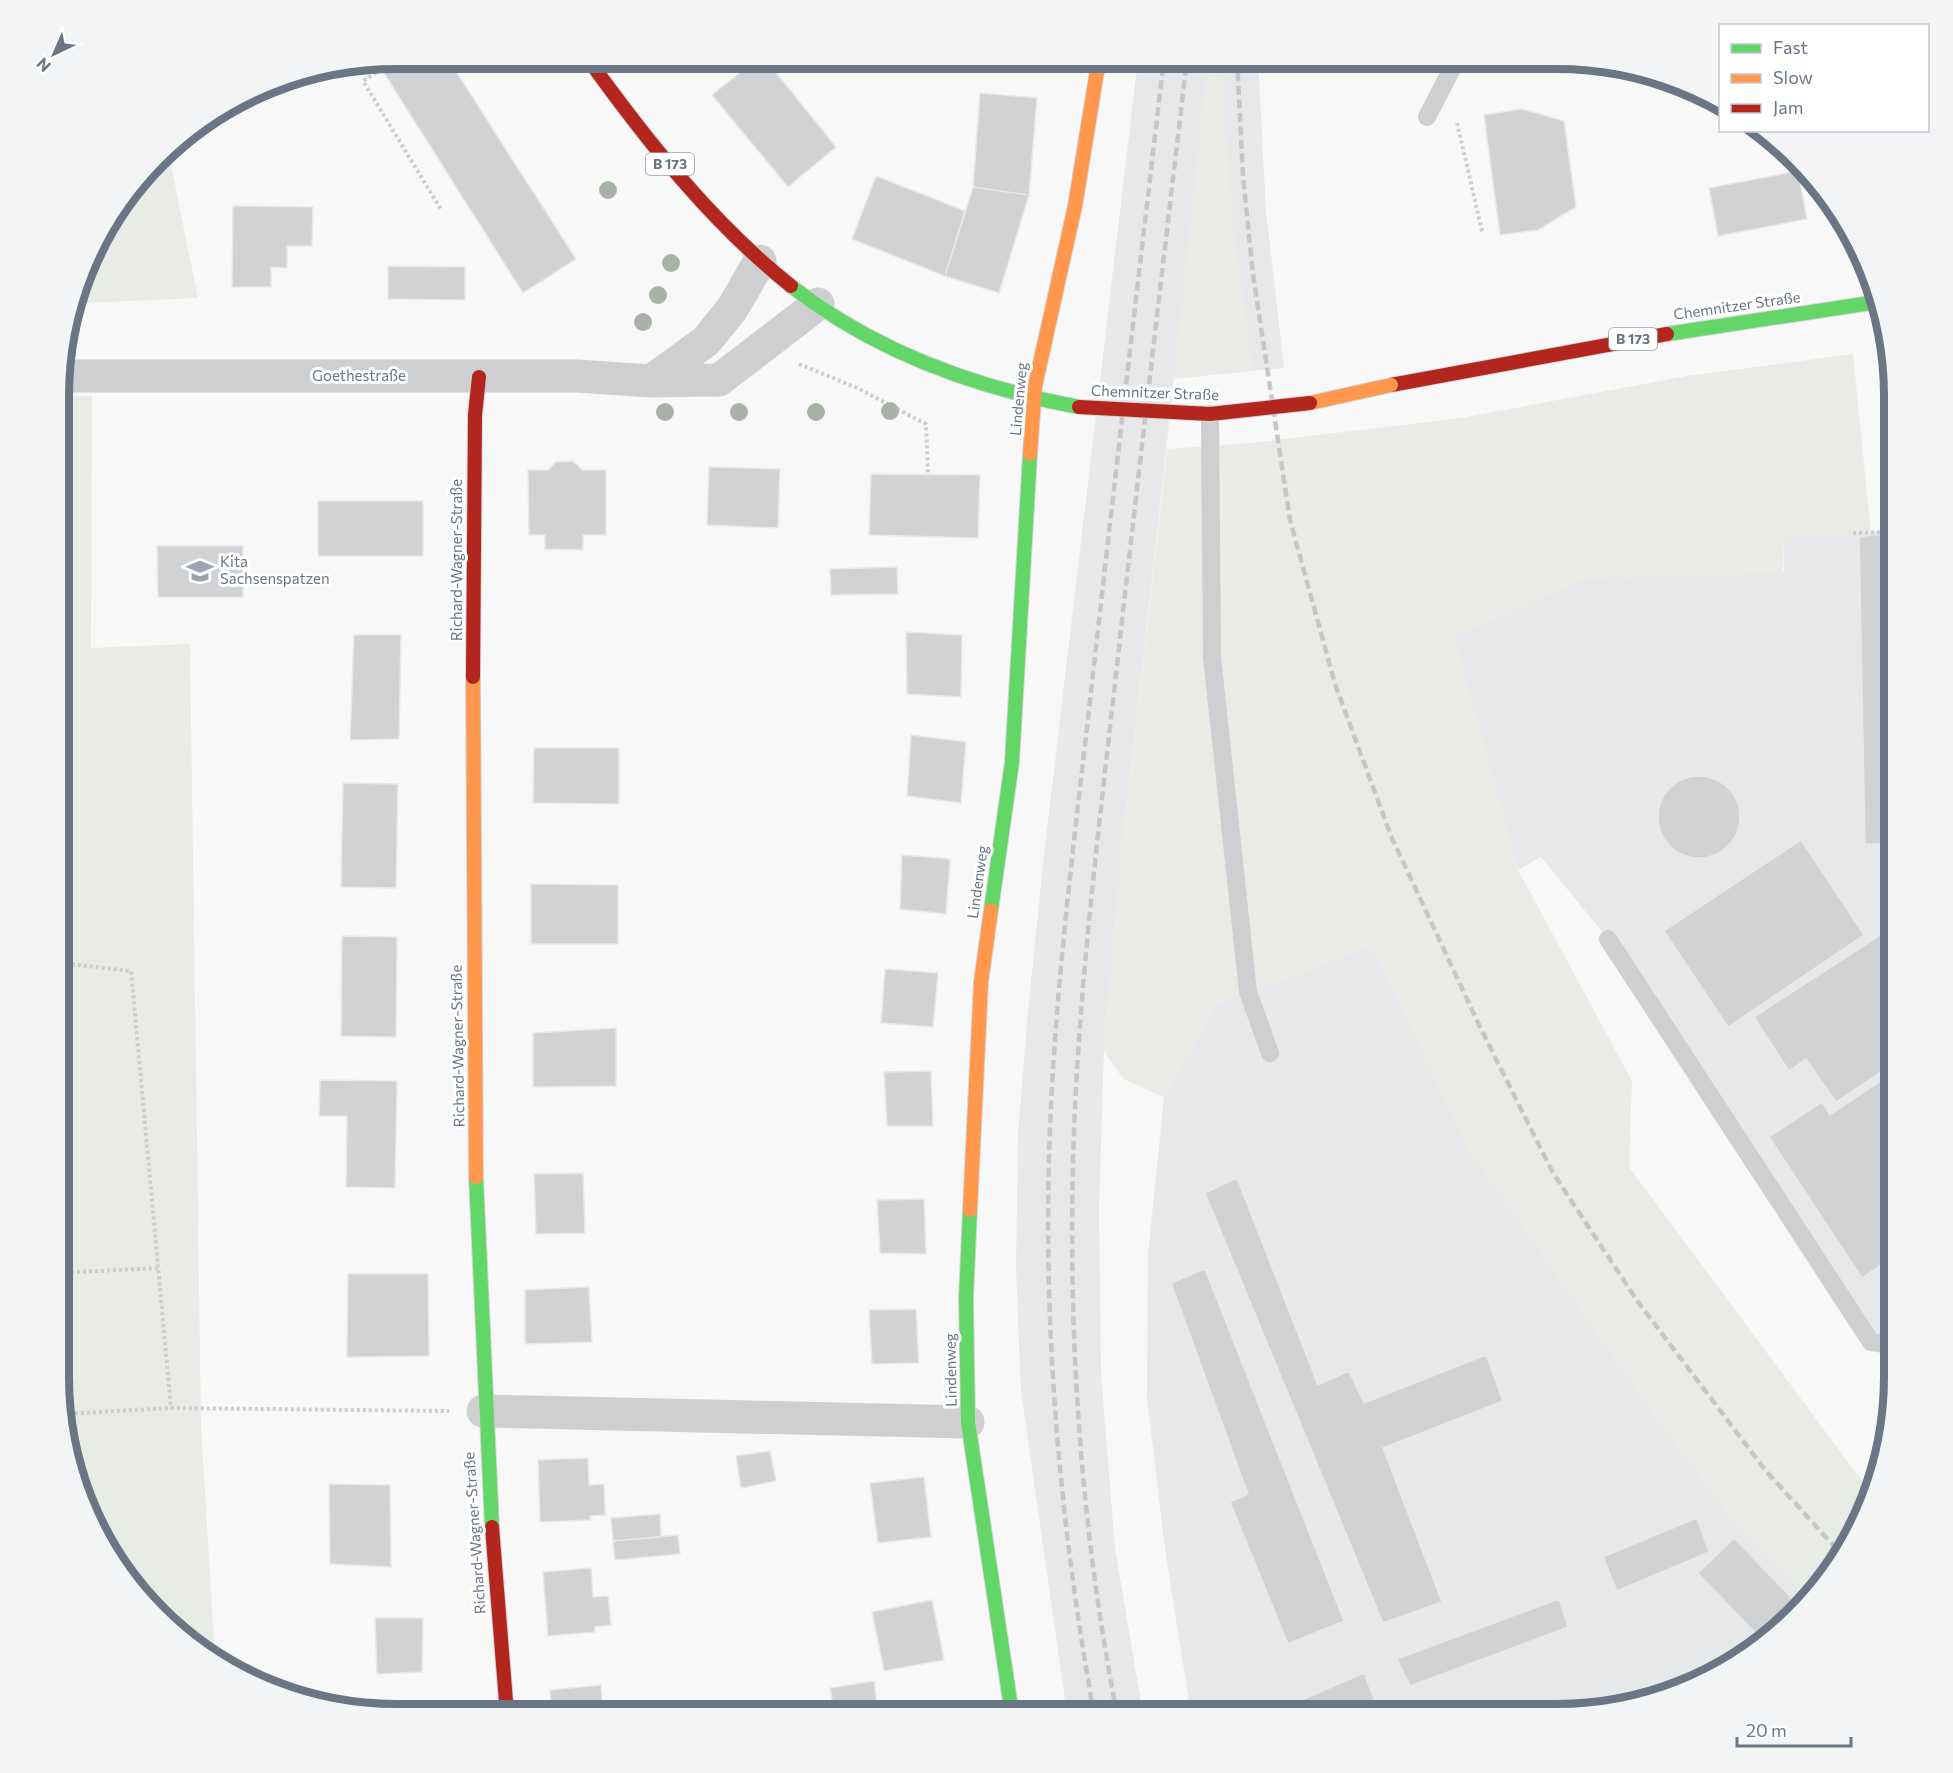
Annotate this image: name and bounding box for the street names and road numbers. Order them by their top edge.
road number: B 173 [646,153,694,175]
street label: Chemnitzer Straße [1672,287,1802,323]
road number: B 173 [1609,328,1657,350]
street label: Lindenweg [1006,361,1030,436]
street label: Goethestraße [312,366,406,384]
street label: Chemnitzer Straße [1091,381,1219,403]
street label: Richard-Wagner-Straße [447,479,465,641]
street label: Lindenweg [963,844,991,920]
street label: Richard-Wagner-Straße [447,965,467,1127]
street label: Lindenweg [940,1333,960,1407]
street label: Richard-Wagner-Straße [459,1451,489,1615]

